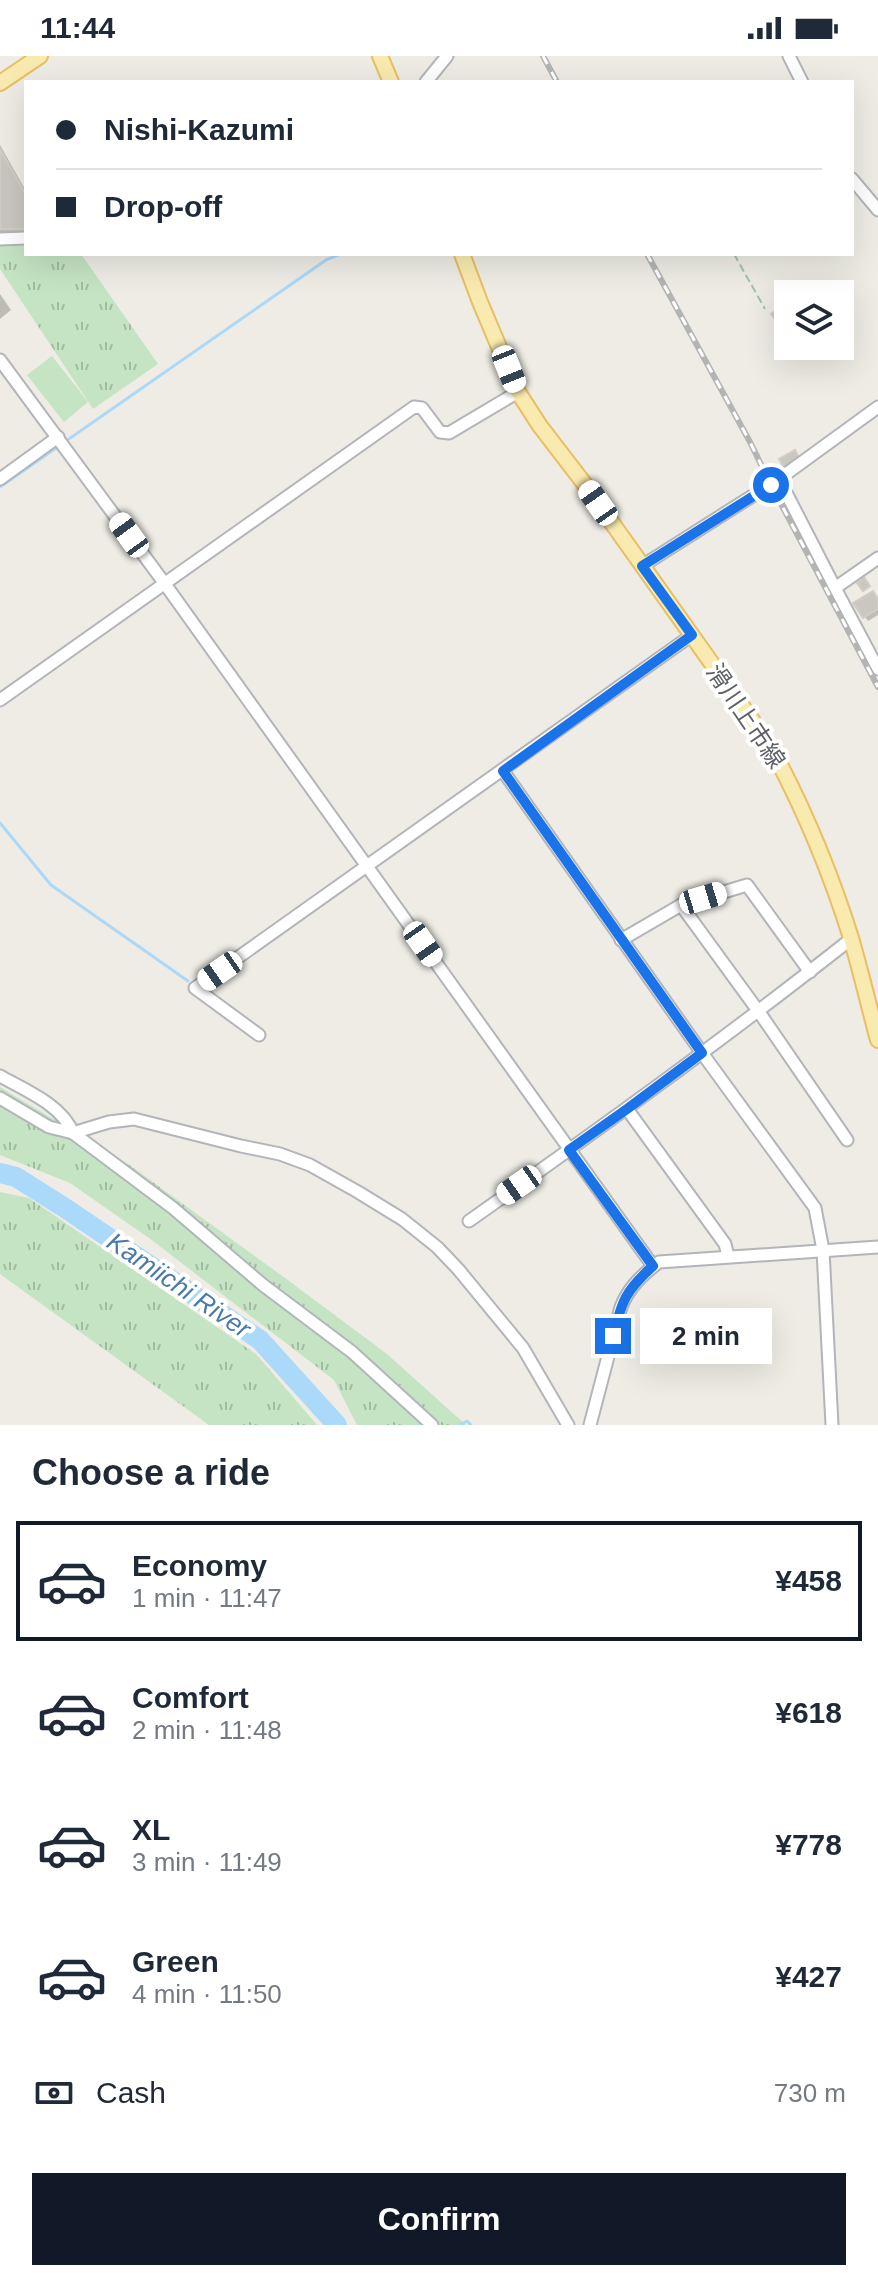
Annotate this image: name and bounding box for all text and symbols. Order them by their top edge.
text: 11:44 [40,11,115,44]
text: Nishi-Kazumi [104,113,294,146]
text: Drop-off [104,190,222,223]
map controls [774,280,854,360]
button: layers [774,280,854,360]
car [489,342,529,396]
route start [753,467,789,503]
car [574,476,622,530]
car [105,509,153,561]
street label: 滑川上市線 [701,659,791,773]
car [677,880,729,916]
car [399,917,447,971]
car [193,947,247,995]
car [492,1161,546,1209]
water label: Kamiichi River [102,1226,257,1345]
callout: 2 min [641,1308,773,1364]
route end [595,1318,631,1354]
text: 2 min [672,1321,740,1351]
text: Choose a ride [32,1452,270,1493]
icon: car [36,1545,108,1617]
text: Economy [132,1549,267,1582]
text: ¥458 [775,1564,842,1597]
text: 1 min · 11:47 [132,1583,282,1613]
icon: car [36,1677,108,1749]
text: Comfort [132,1681,249,1714]
text: ¥618 [775,1696,842,1729]
text: 2 min · 11:48 [132,1715,282,1745]
icon: car [36,1809,108,1881]
text: XL [132,1813,170,1846]
text: ¥778 [775,1828,842,1861]
text: 3 min · 11:49 [132,1847,282,1877]
icon: car [36,1941,108,2013]
text: Green [132,1945,219,1978]
text: ¥427 [775,1960,842,1993]
text: 4 min · 11:50 [132,1979,282,2009]
icon: cash [32,2071,76,2115]
text: Cash [96,2076,166,2109]
text: 730 m [774,2078,846,2108]
button: Confirm [32,2173,846,2265]

